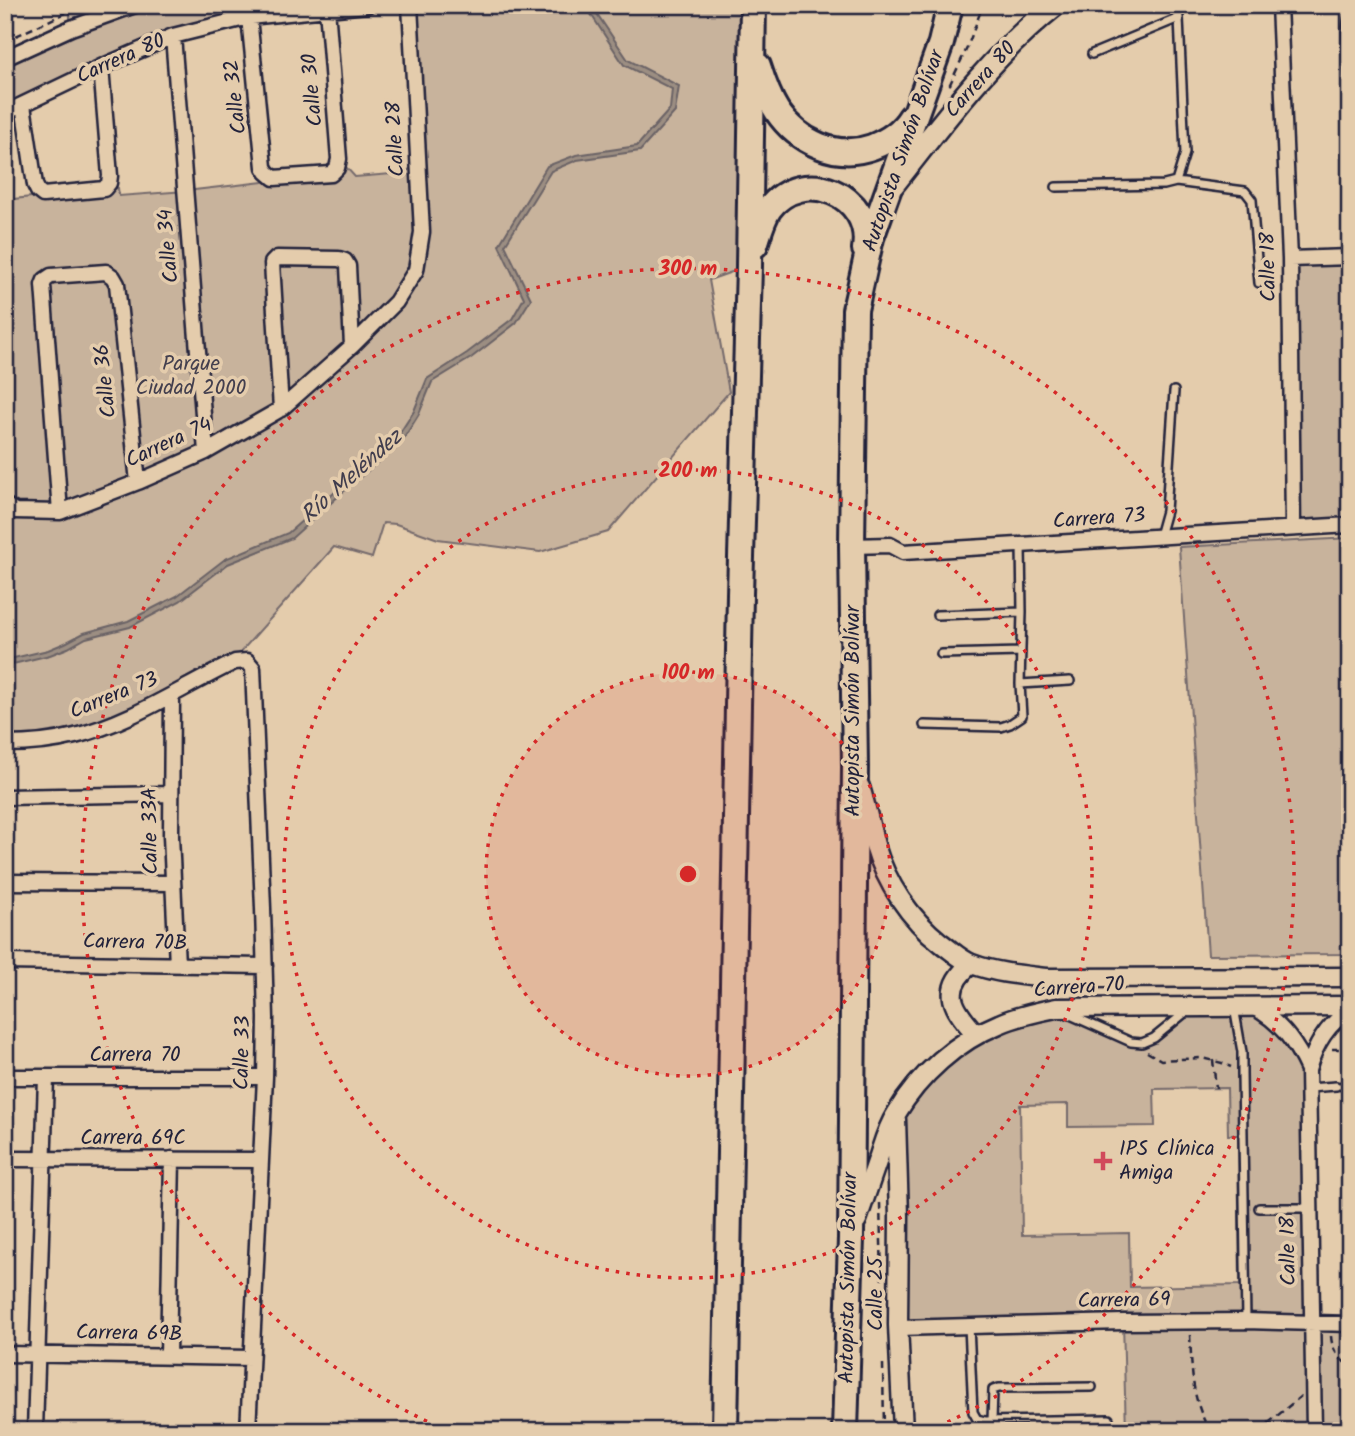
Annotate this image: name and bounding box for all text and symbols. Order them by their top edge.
street label: Carrera 80 [71,25,171,93]
street label: Carrera 80 [937,34,1025,126]
street label: Autopista Simón Bolívar [854,45,954,256]
street label: Calle 30 [293,52,333,128]
street label: Calle 32 [216,58,256,136]
street label: Calle 28 [378,100,414,178]
street label: Calle 34 [149,208,189,284]
street label: Calle 18 [1252,231,1286,302]
text: 300 m [658,253,717,286]
street label: Calle 36 [86,342,126,420]
park label: Parque Ciudad 2000 [136,348,246,405]
street label: Carrera 74 [120,409,218,477]
water label: Río Meléndez [293,420,413,533]
text: 200 m [658,455,718,488]
street label: Carrera 73 [1052,499,1146,539]
street label: Autopista Simón Bolívar [837,604,870,817]
text: 100 m [661,657,715,690]
street label: Carrera 73 [65,663,163,729]
street label: Calle 33A [134,787,168,875]
centre of rings [676,862,700,886]
street label: Carrera 70B [82,926,188,960]
street label: Carrera 70 [1032,968,1126,1008]
street label: Calle 33 [226,1015,260,1091]
street label: Carrera 70 [89,1039,181,1072]
street label: Carrera 69C [80,1122,186,1155]
place label: IPS Clínica Amiga [1119,1133,1215,1190]
marker: IPS Clínica Amiga [1093,1151,1113,1171]
street label: Autopista Simón Bolívar [831,1171,867,1384]
street label: Calle 18 [1272,1215,1306,1286]
street label: Calle 25 [860,1255,893,1331]
street label: Carrera 69 [1077,1284,1171,1318]
street label: Carrera 69B [76,1317,182,1351]

